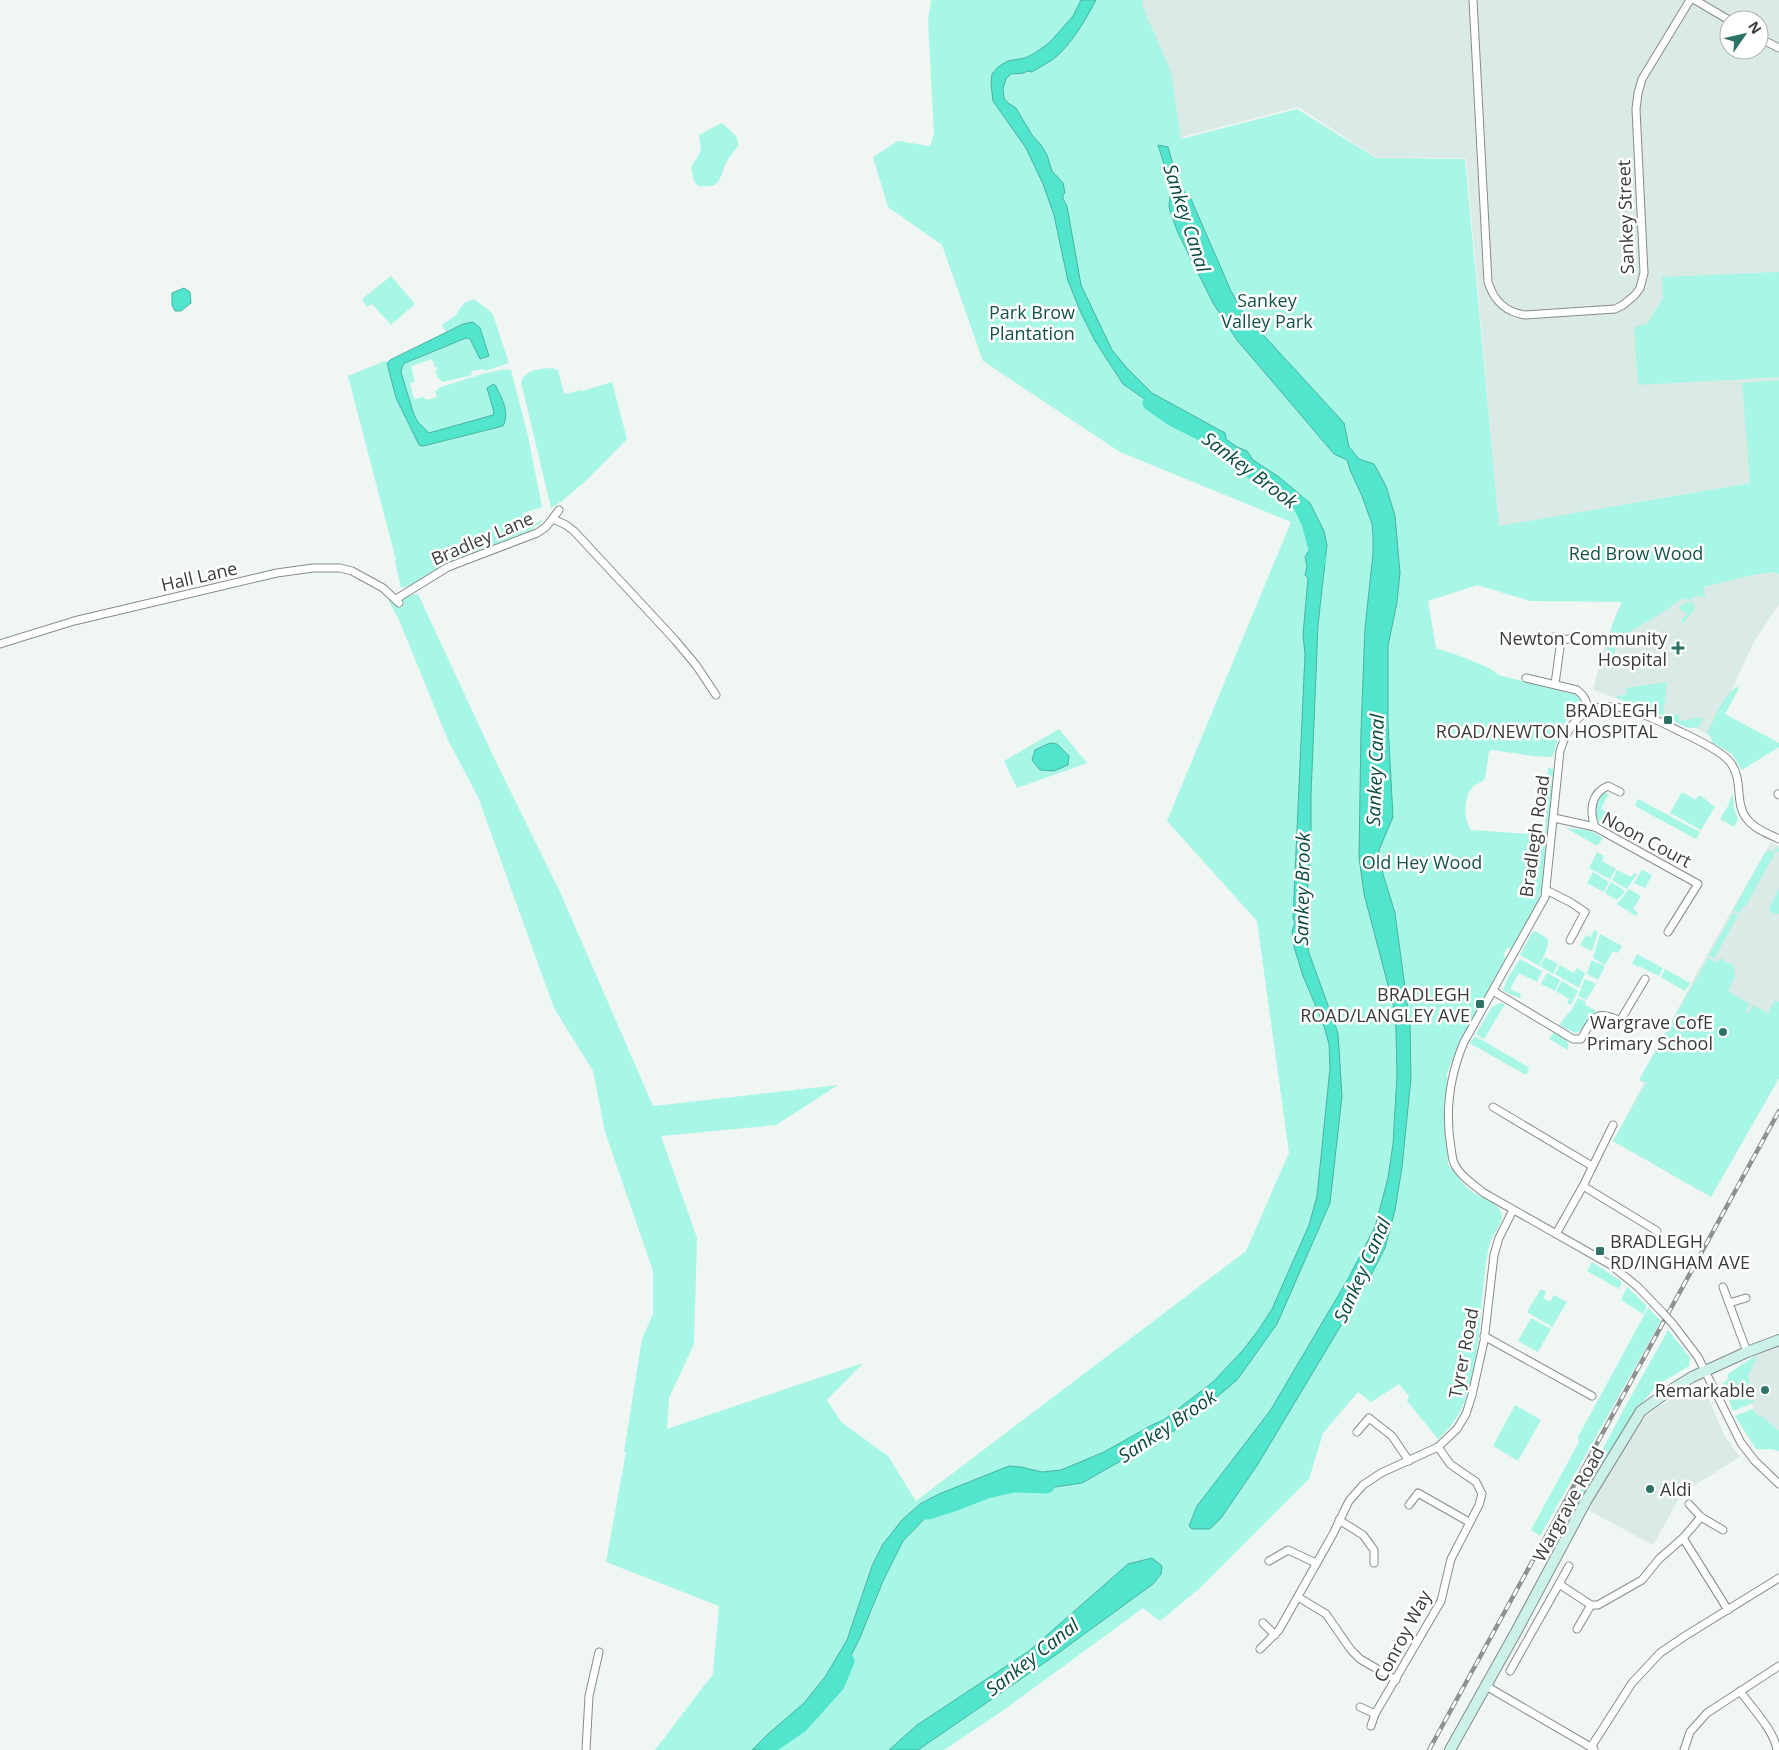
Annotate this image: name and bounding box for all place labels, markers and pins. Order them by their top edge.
place label: Newton Community Hospital [1499,626,1668,671]
marker: Newton Community Hospital [1671,641,1685,655]
place label: BRADLEGH ROAD/NEWTON HOSPITAL [1436,698,1658,743]
marker: BRADLEGH ROAD/NEWTON HOSPITAL [1662,714,1674,726]
place label: BRADLEGH ROAD/LANGLEY AVE [1300,982,1470,1027]
marker: BRADLEGH ROAD/LANGLEY AVE [1474,998,1486,1010]
place label: Wargrave CofE Primary School [1587,1010,1713,1055]
marker: Wargrave CofE Primary School [1717,1026,1729,1038]
place label: BRADLEGH RD/INGHAM AVE [1610,1229,1750,1274]
marker: BRADLEGH RD/INGHAM AVE [1594,1245,1606,1257]
place label: Remarkable [1655,1378,1755,1402]
marker: Remarkable [1759,1384,1771,1396]
place label: Aldi [1660,1477,1691,1501]
marker: Aldi [1644,1483,1656,1495]

